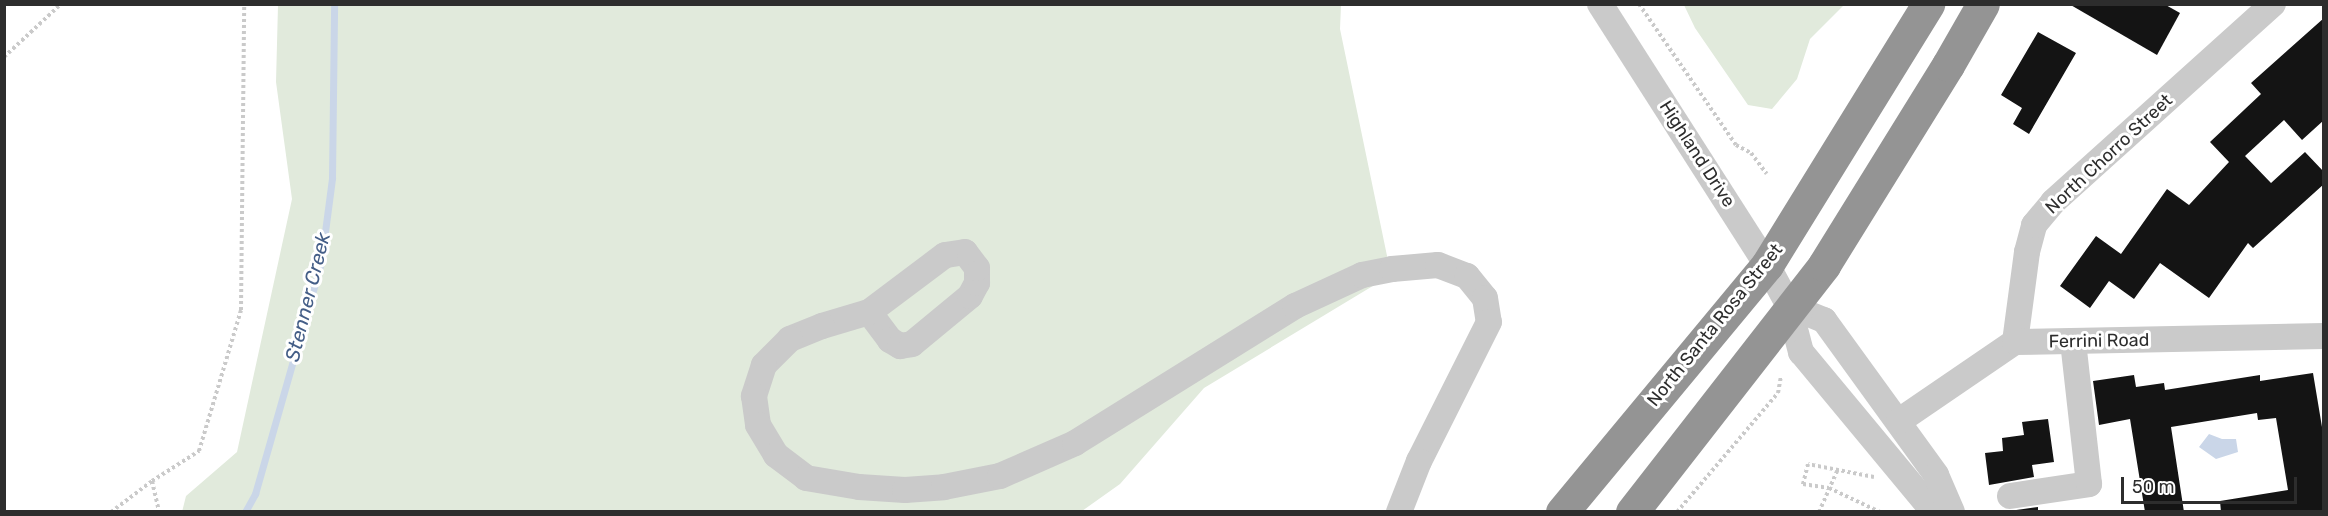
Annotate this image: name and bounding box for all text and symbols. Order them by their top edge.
street label: North Chorro Street [2041,90,2177,218]
street label: Highland Drive [1655,97,1739,211]
water label: Stenner Creek [280,230,336,364]
street label: North Santa Rosa Street [1643,239,1787,411]
street label: Ferrini Road [2048,329,2150,353]
scale bar [2124,465,2300,503]
text: 50 m [2132,476,2175,498]

